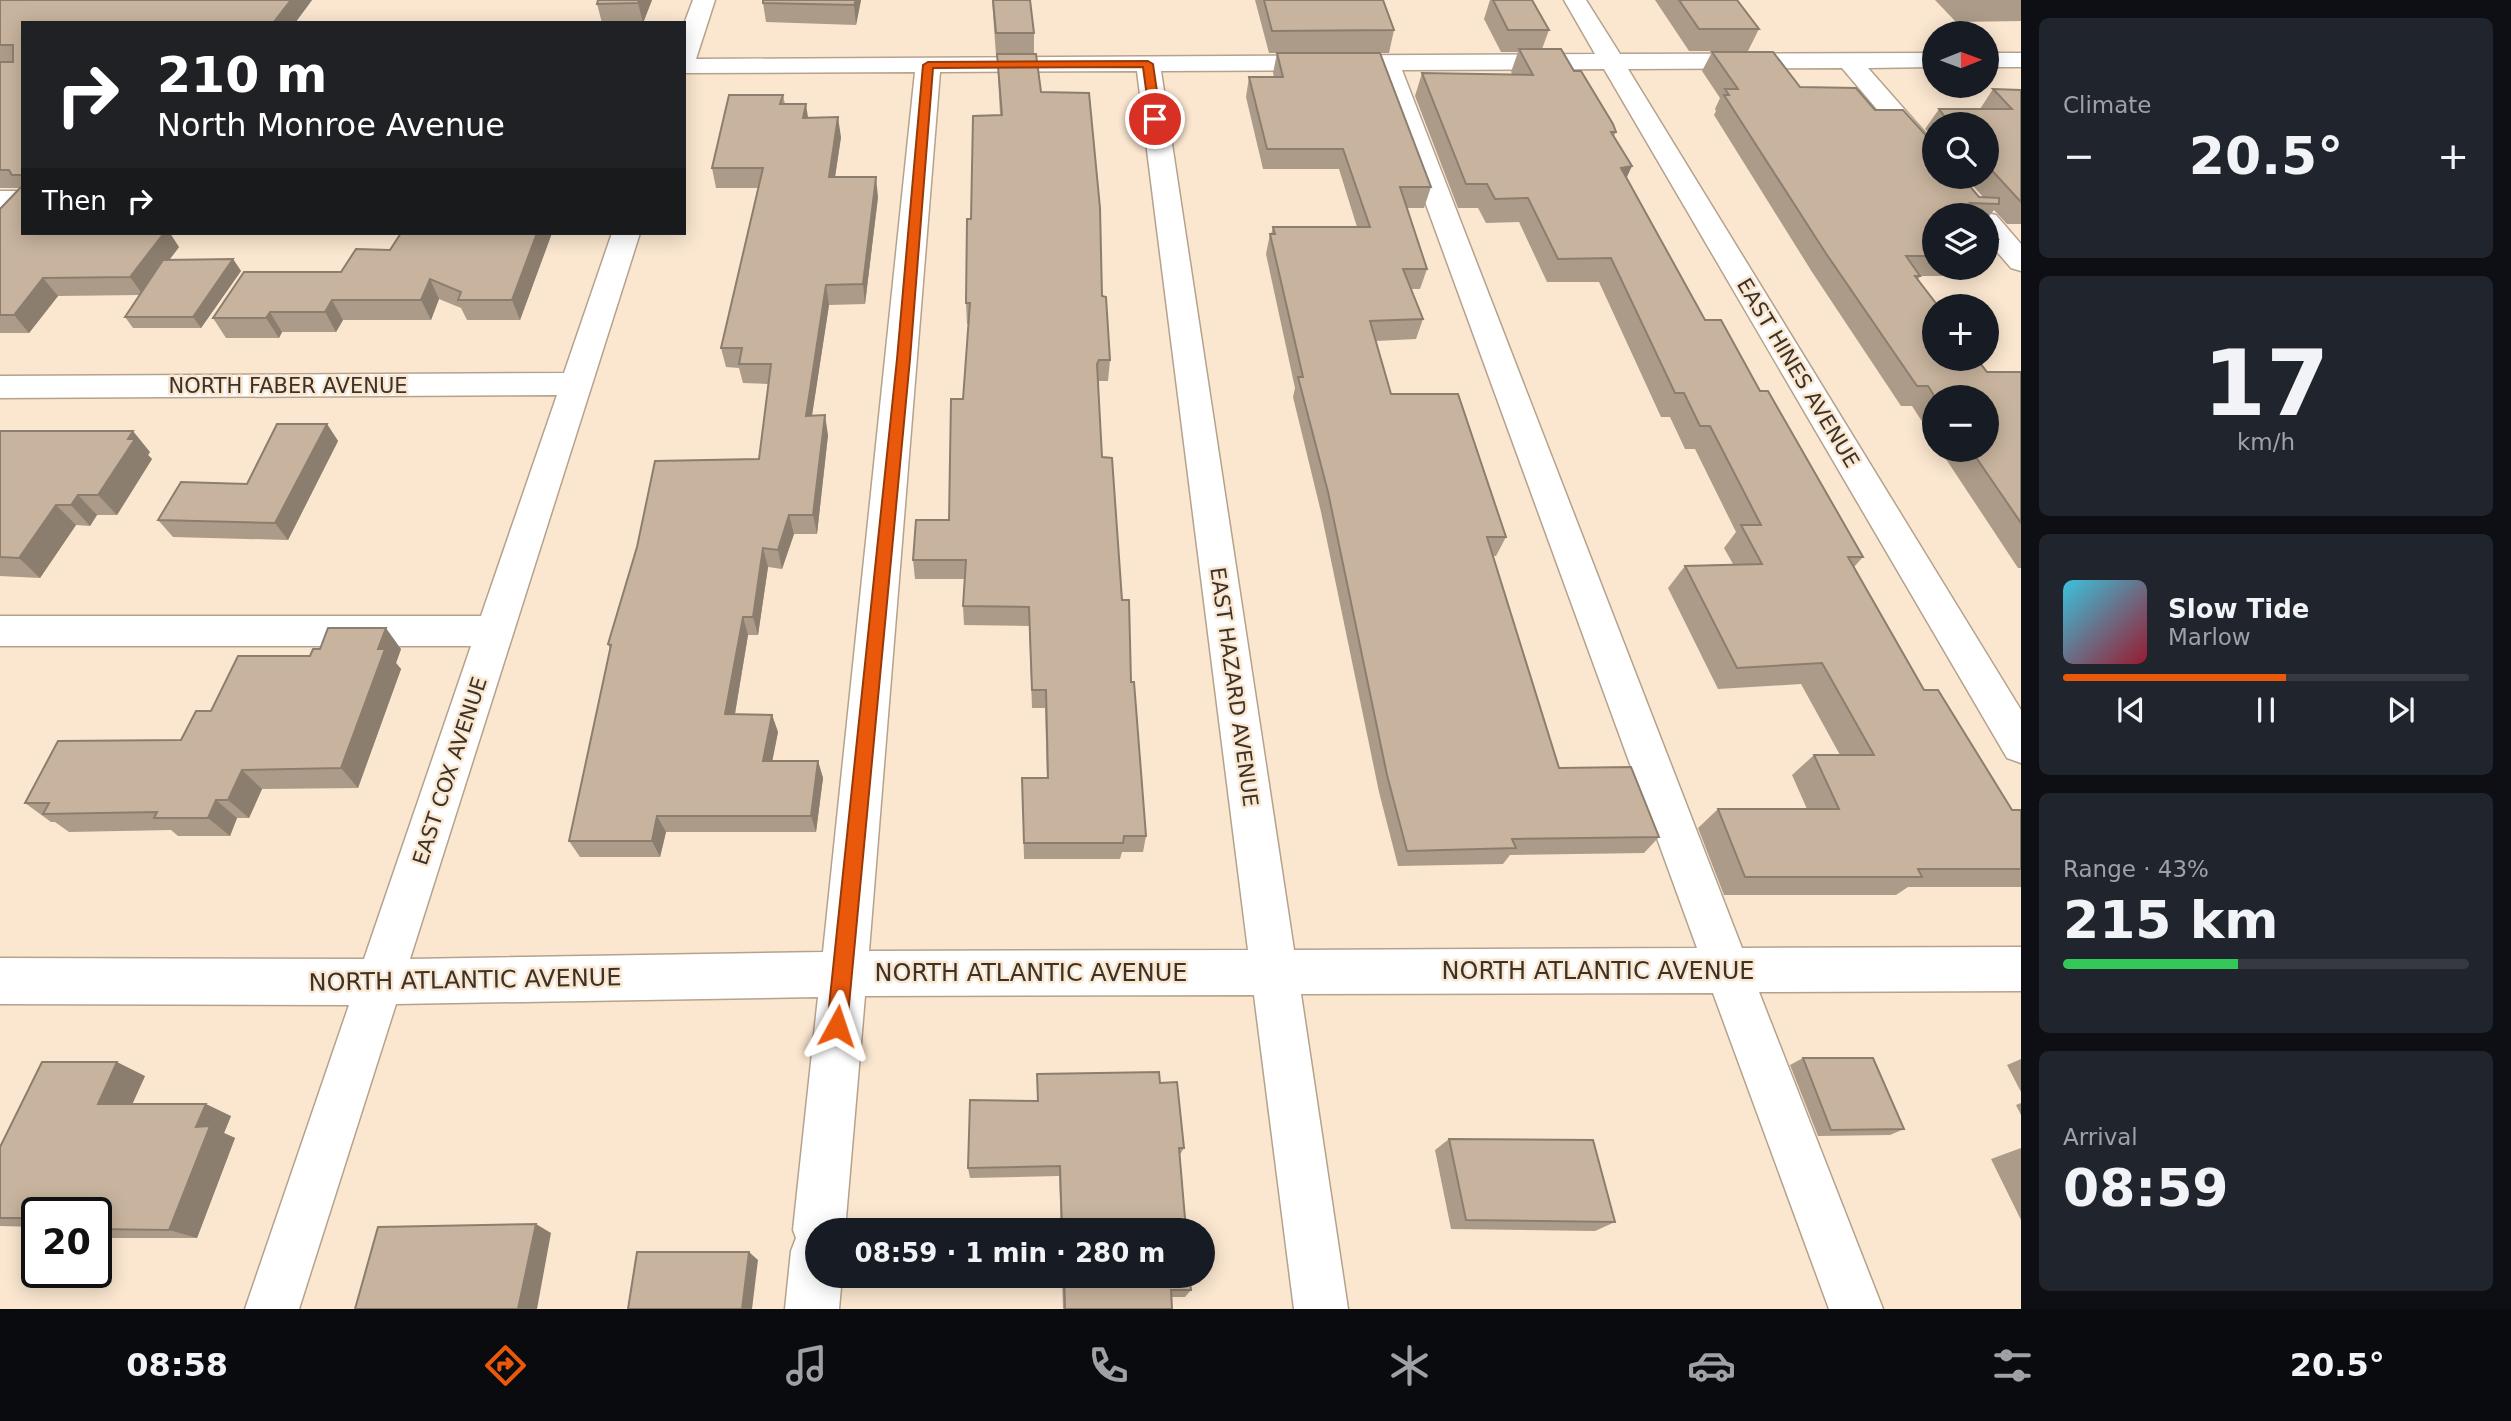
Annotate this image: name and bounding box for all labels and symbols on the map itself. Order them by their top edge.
north arrow [1922,21,1998,98]
pin [1125,89,1185,149]
street label: EAST HINES AVENUE [1732,274,1864,472]
street label: NORTH FABER AVENUE [168,374,408,398]
street label: EAST HAZARD AVENUE [1205,566,1263,808]
street label: EAST COX AVENUE [408,674,492,868]
street label: NORTH ATLANTIC AVENUE [1442,957,1754,985]
street label: NORTH ATLANTIC AVENUE [875,959,1187,987]
street label: NORTH ATLANTIC AVENUE [308,963,622,997]
position arrow [800,989,874,1063]
speed limit sign: 20 [21,1197,112,1288]

